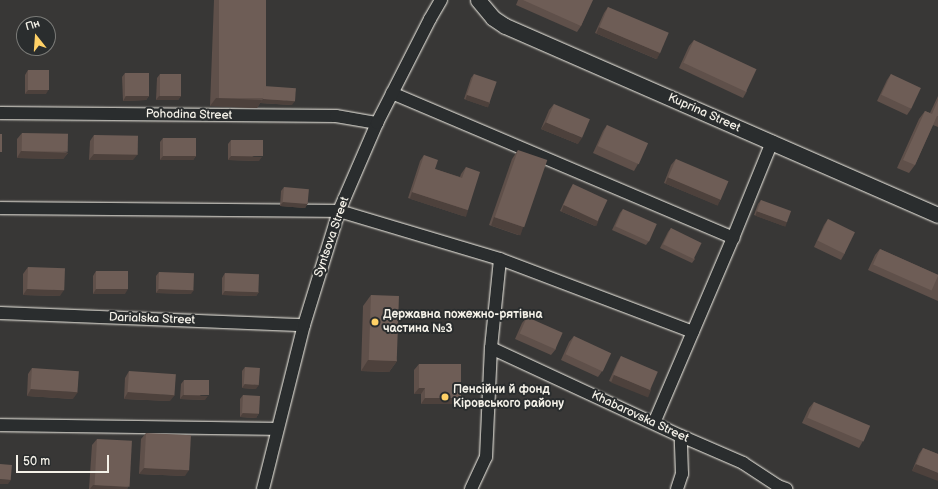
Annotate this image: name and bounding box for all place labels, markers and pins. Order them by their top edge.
place label: Державна пожежно-рятівна частина №3 [383,308,542,336]
marker: Державна пожежно-рятівна частина №3 [370,317,380,327]
place label: Пенсійни й фонд Кіровського району [453,383,564,411]
marker: Пенсійни й фонд Кіровського району [440,392,450,402]

